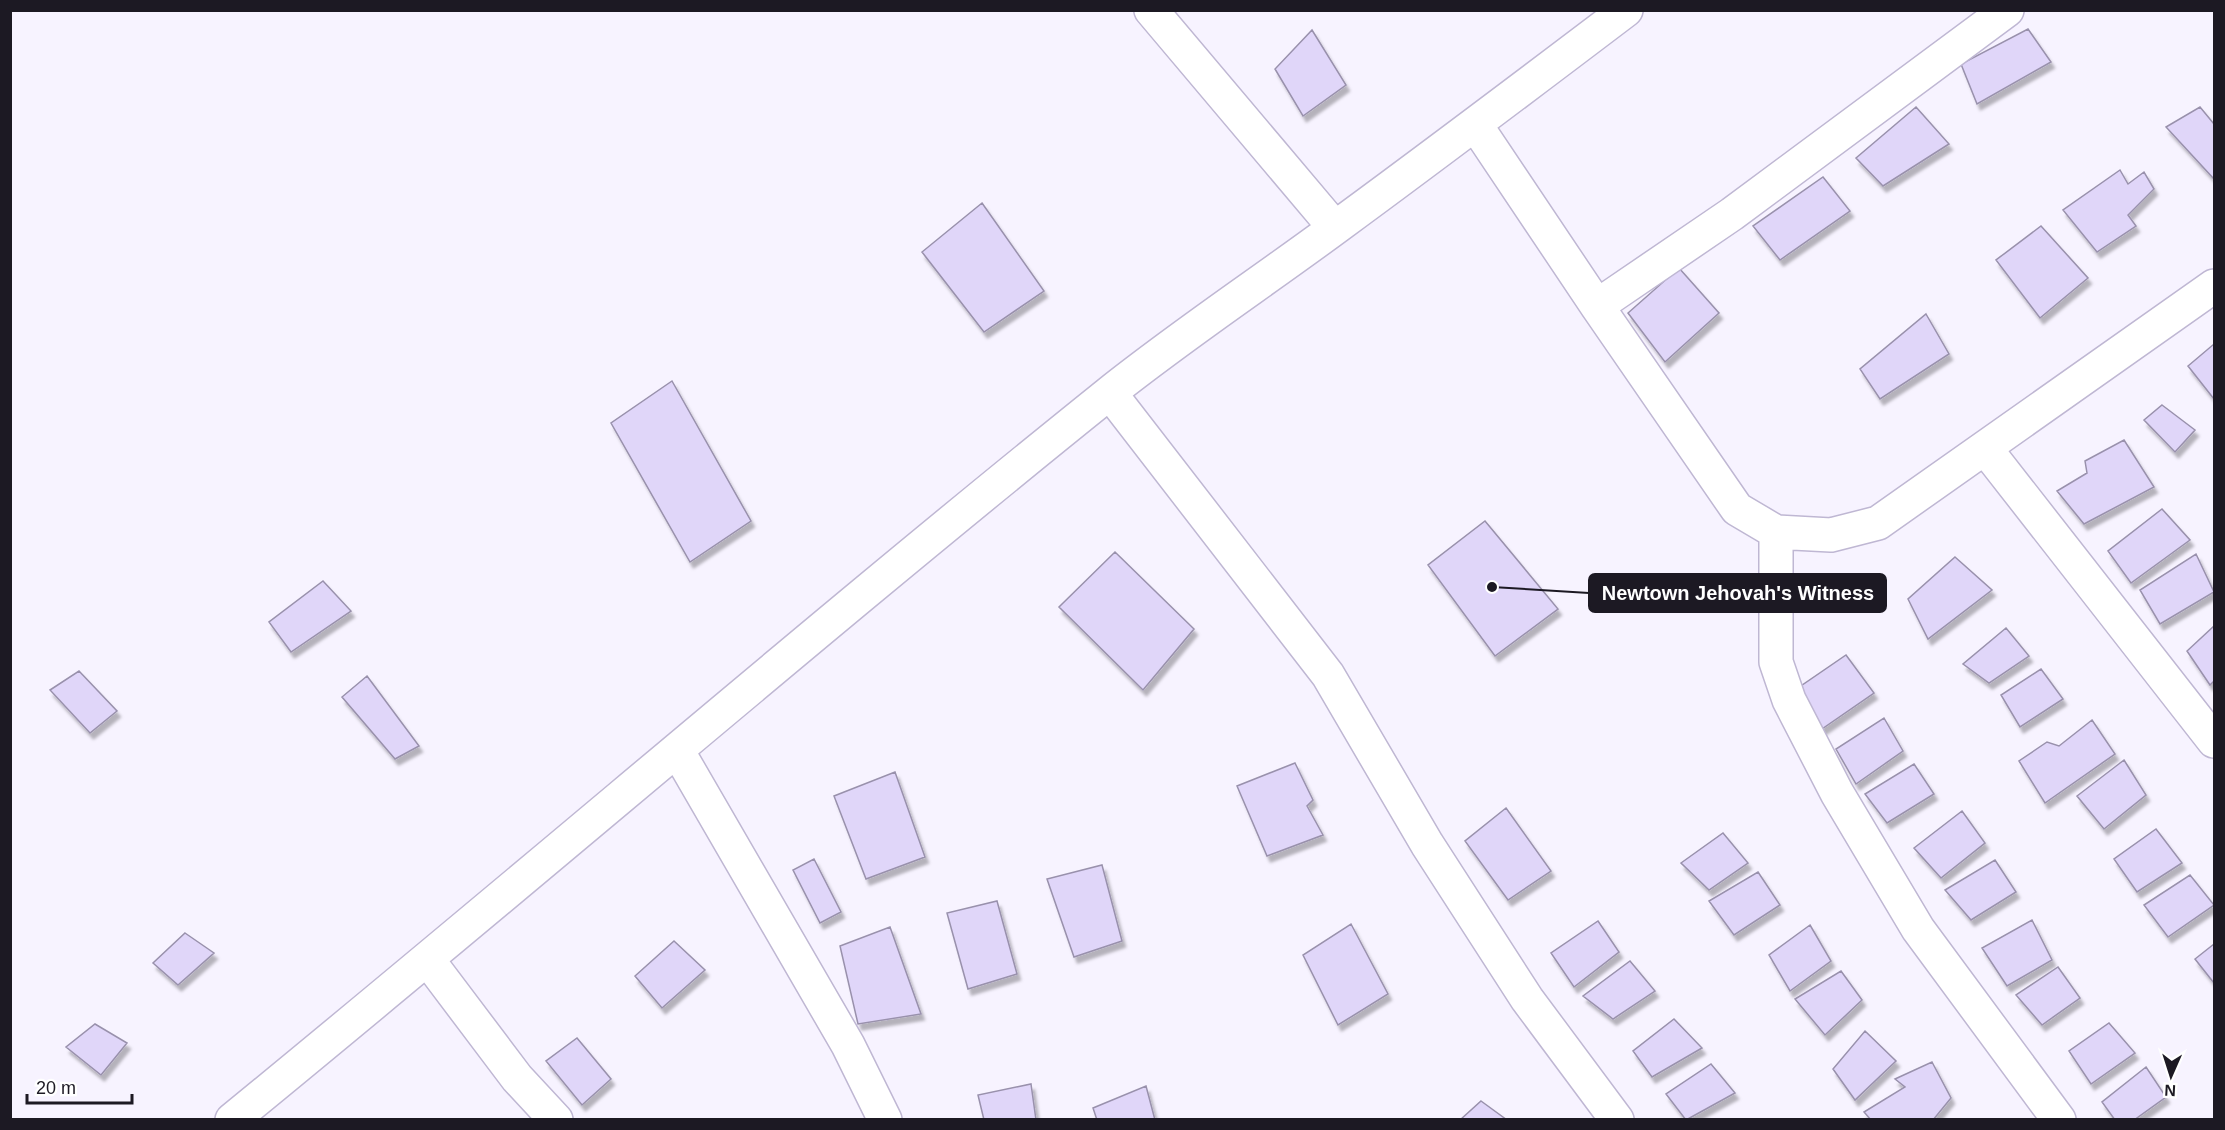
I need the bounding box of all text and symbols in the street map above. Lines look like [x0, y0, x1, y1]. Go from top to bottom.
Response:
callout: Newtown Jehovah's Witness [1589, 574, 1886, 612]
text: Newtown Jehovah's Witness [1602, 582, 1874, 604]
north arrow [2141, 1046, 2201, 1106]
scale bar [27, 1067, 132, 1105]
text: 20 m [36, 1078, 76, 1098]
text: N [2164, 1082, 2176, 1099]

